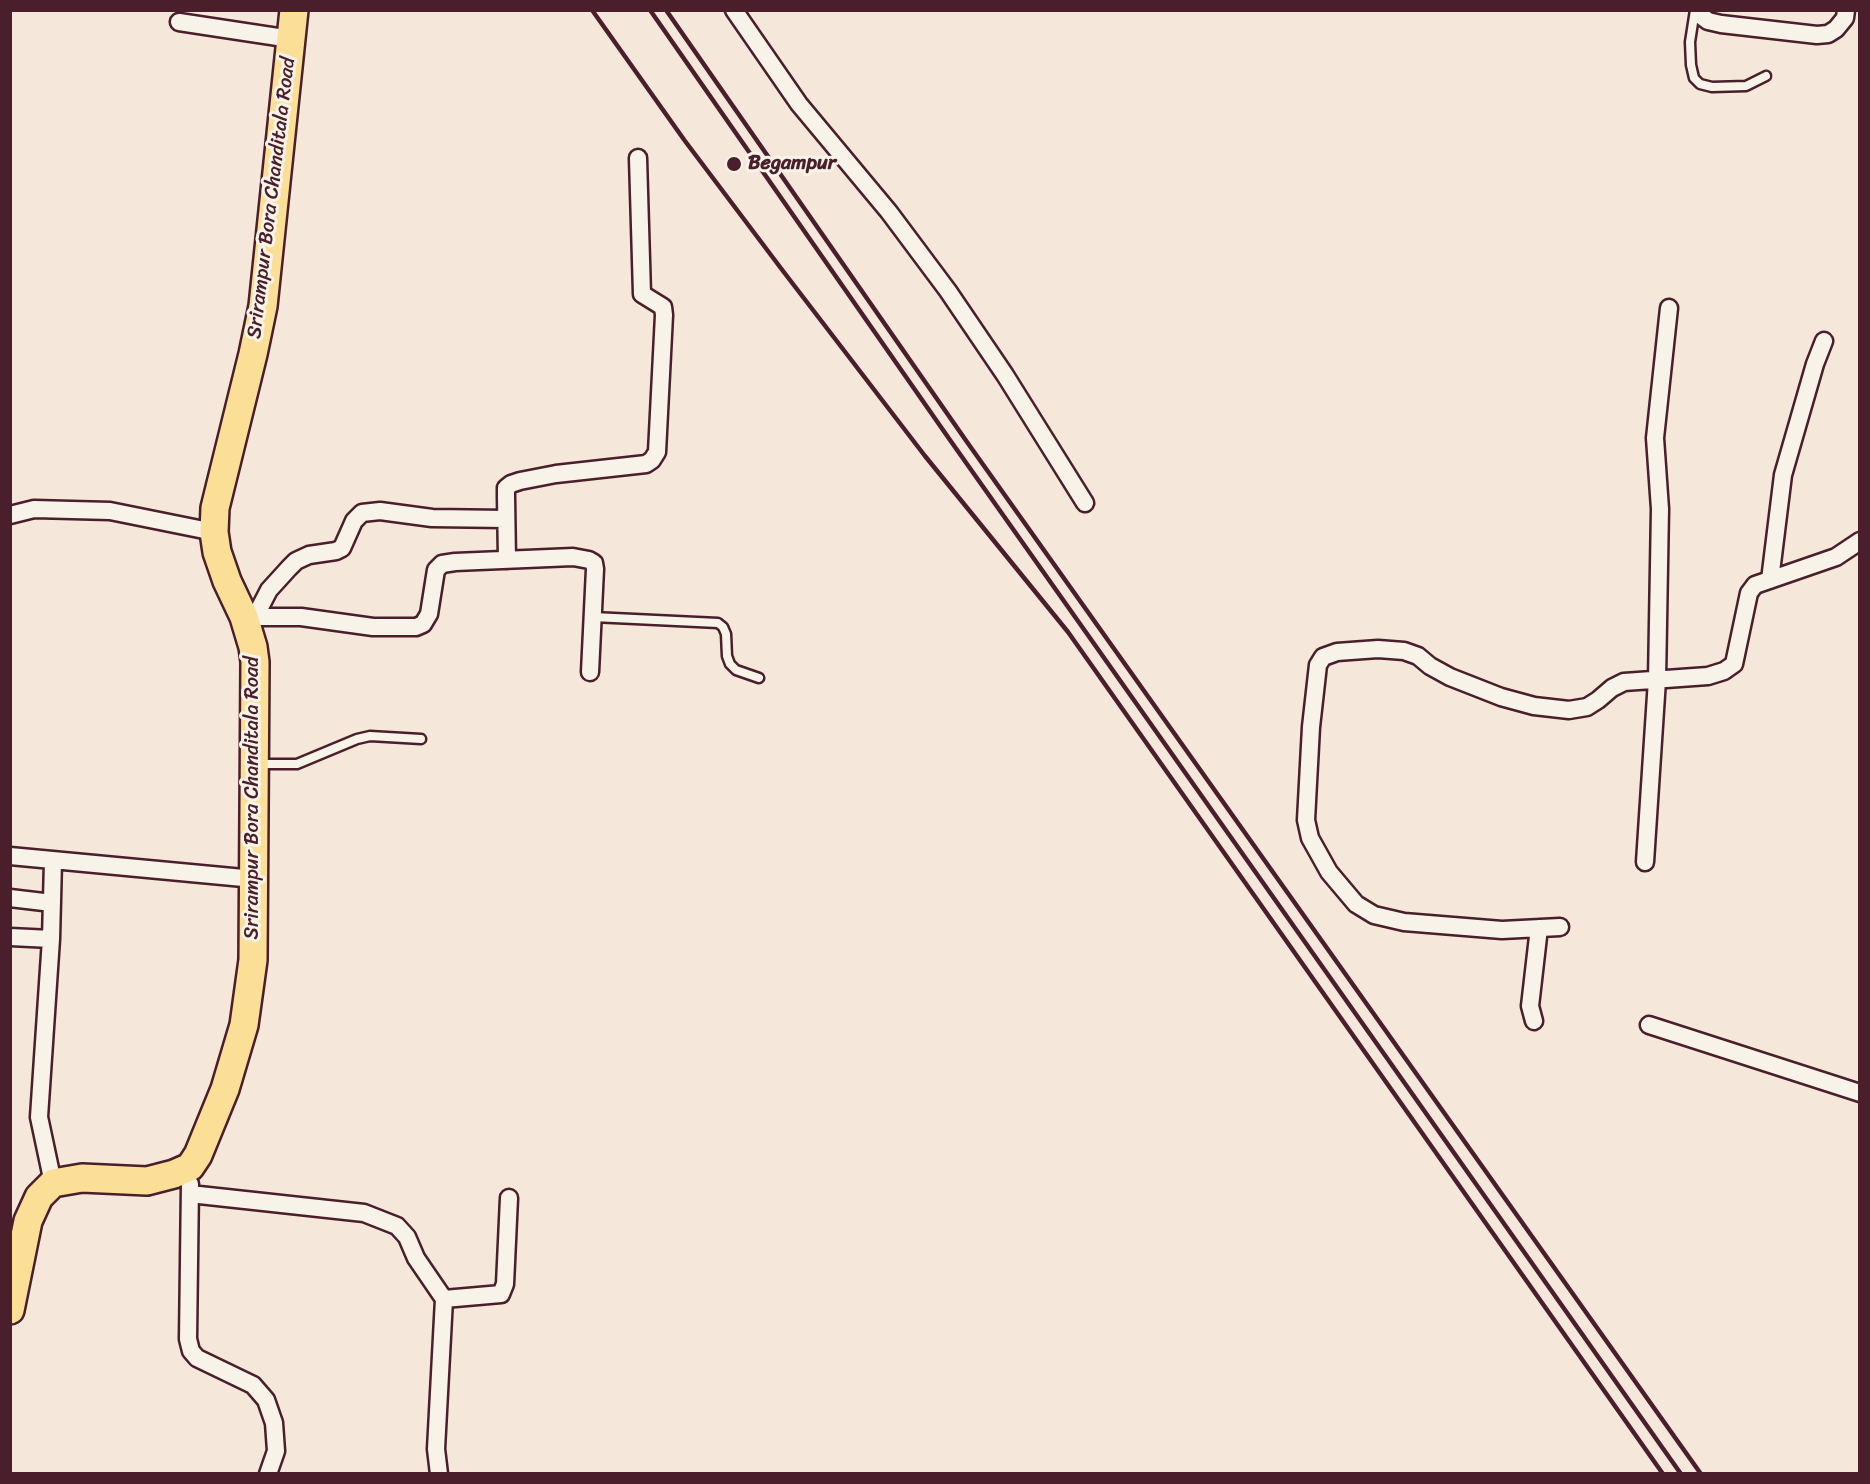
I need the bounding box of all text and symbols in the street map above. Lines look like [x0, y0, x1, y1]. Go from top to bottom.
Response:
street label: Srirampur Bora Chanditala Road [243, 56, 301, 340]
place label: Begampur [748, 152, 836, 176]
marker: Begampur [725, 155, 743, 173]
street label: Srirampur Bora Chanditala Road [241, 656, 265, 940]

